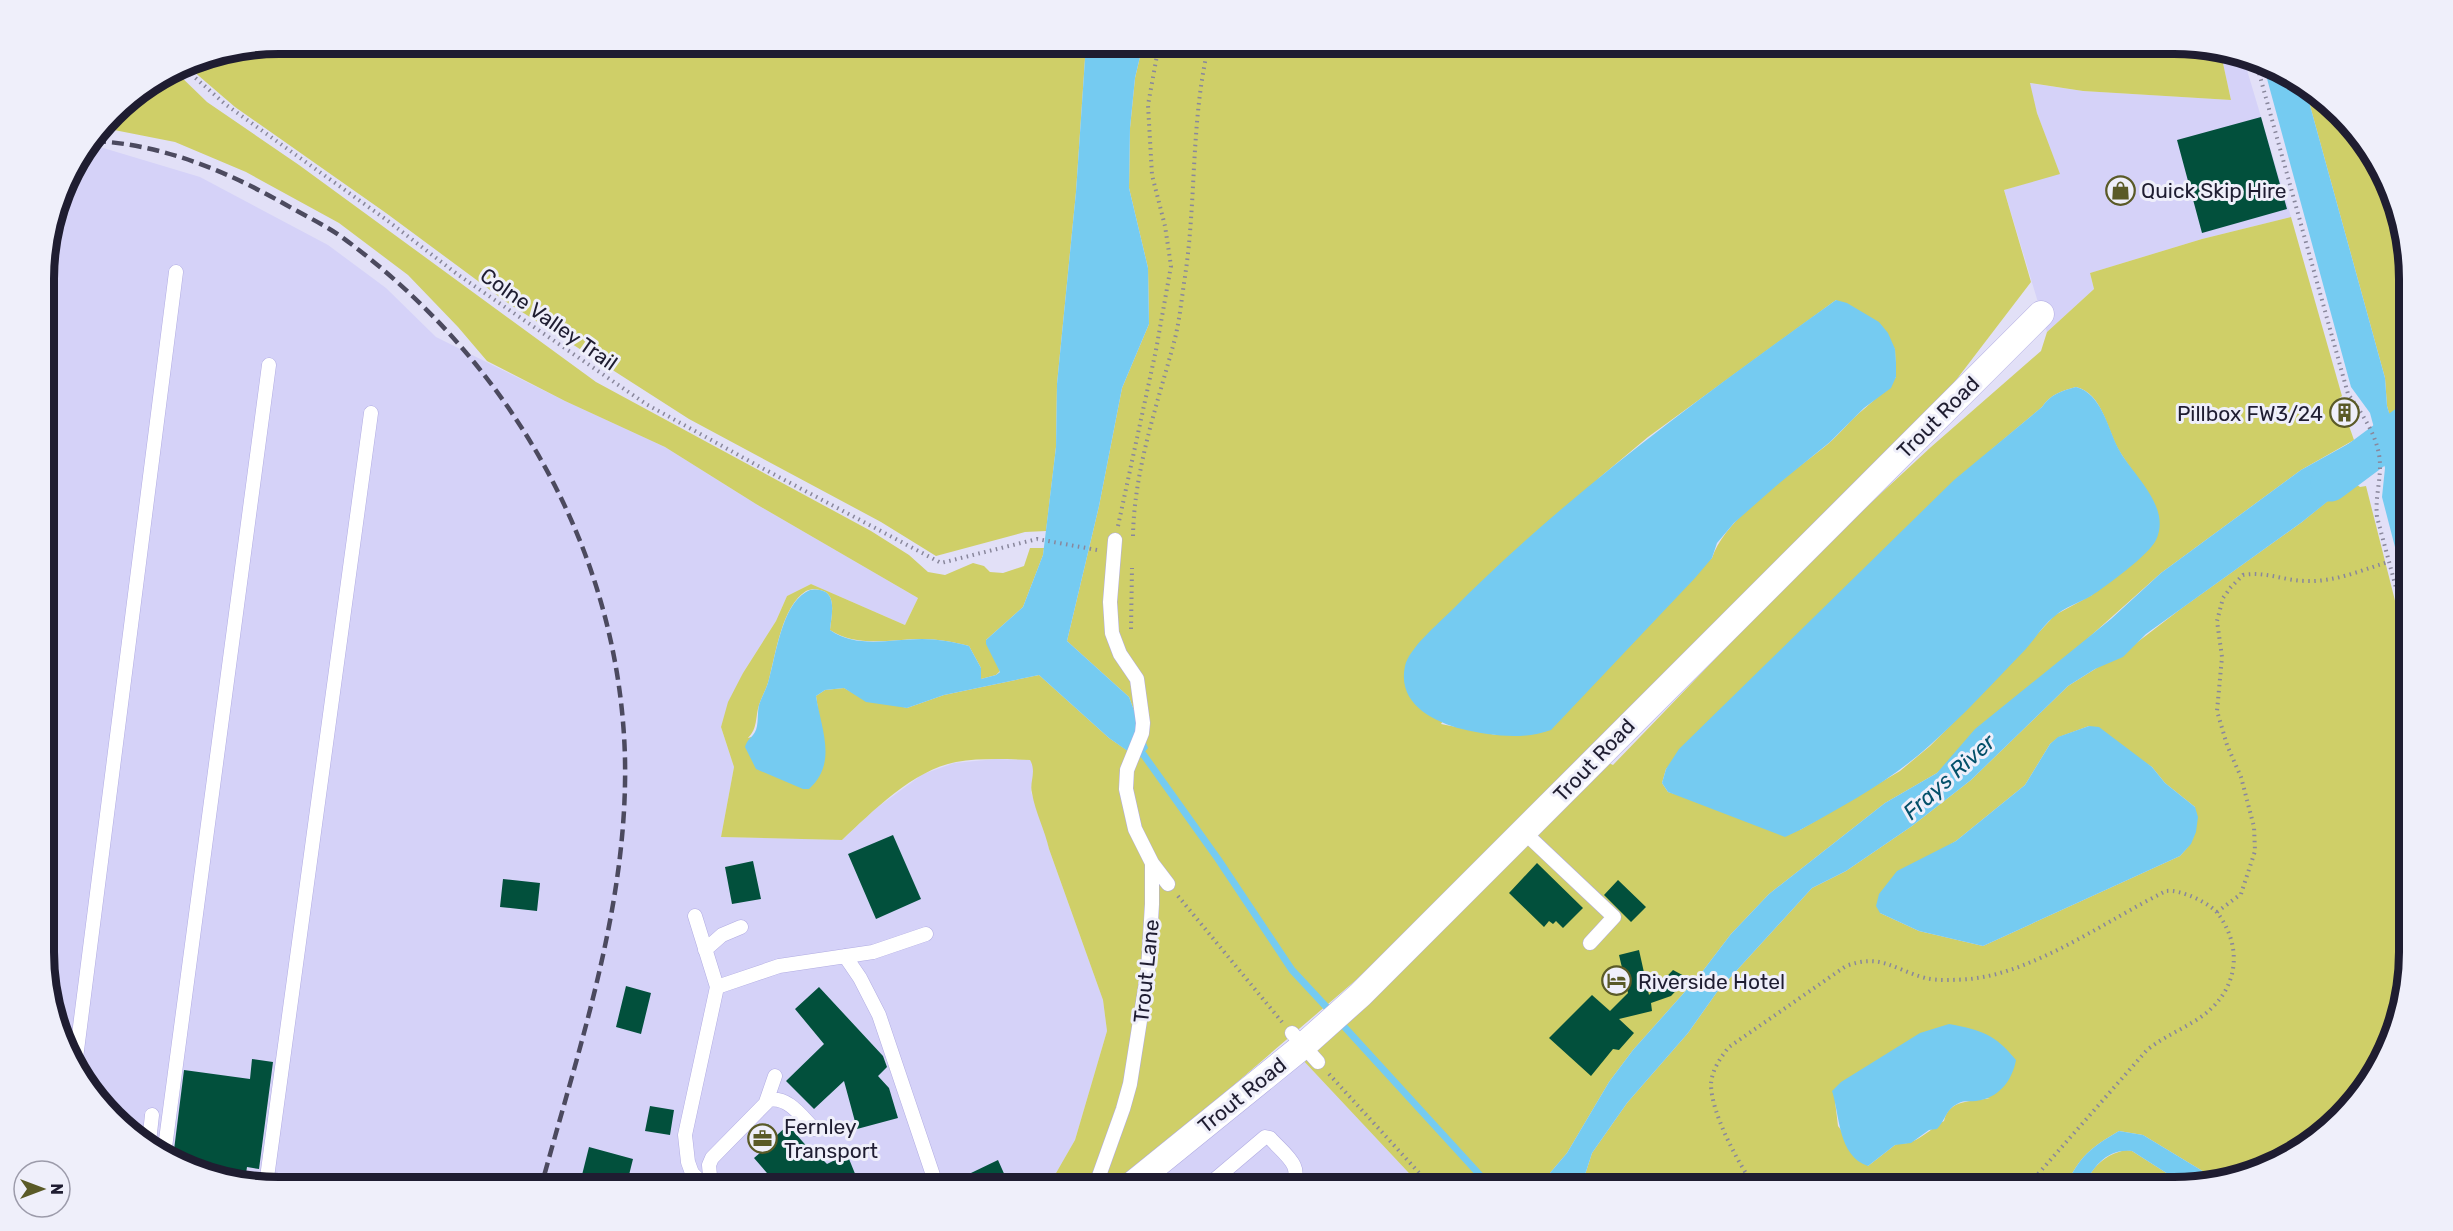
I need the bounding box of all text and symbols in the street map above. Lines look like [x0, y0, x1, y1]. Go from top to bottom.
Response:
shop icon: Quick Skip Hire [2104, 174, 2136, 206]
place label: Quick Skip Hire [2141, 178, 2287, 203]
street label: Colne Valley Trail [476, 262, 622, 376]
street label: Trout Road [1892, 371, 1984, 463]
building icon: Pillbox FW3/24 [2328, 397, 2360, 429]
place label: Pillbox FW3/24 [2177, 401, 2323, 426]
street label: Trout Road [1548, 713, 1640, 807]
water label: Frays River [1897, 728, 2002, 825]
street label: Trout Lane [1128, 918, 1164, 1024]
hotel icon: Riverside Hotel [1601, 965, 1633, 997]
place label: Riverside Hotel [1638, 969, 1785, 994]
street label: Trout Road [1193, 1052, 1291, 1138]
place label: Fernley Transport [784, 1114, 878, 1163]
office icon: Fernley Transport [747, 1122, 779, 1154]
north arrow [12, 1159, 72, 1219]
text: N [47, 1183, 66, 1195]

